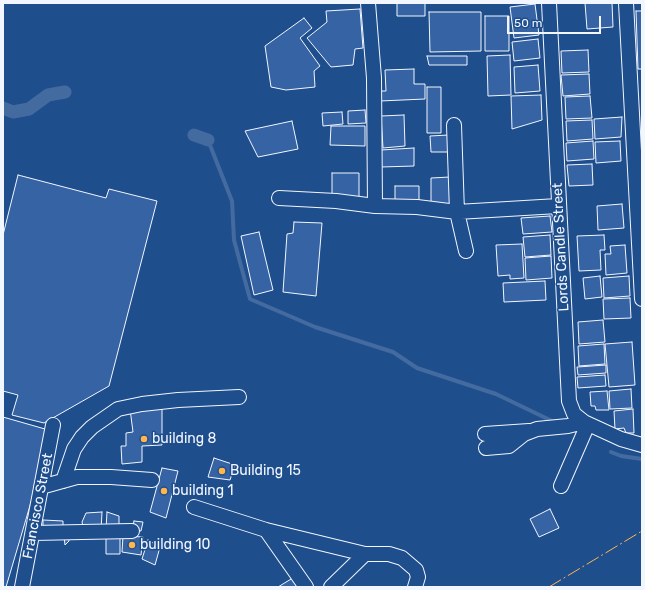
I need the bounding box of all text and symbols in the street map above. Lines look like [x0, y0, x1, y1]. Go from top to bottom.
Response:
scale bar [509, 8, 603, 34]
text: 50 m [514, 16, 542, 30]
street label: Lords Candle Street [549, 182, 573, 312]
place label: building 8 [152, 431, 216, 447]
marker: building 8 [139, 434, 149, 444]
street label: Francisco Street [20, 452, 56, 560]
place label: Building 15 [230, 463, 301, 479]
marker: Building 15 [217, 466, 227, 476]
place label: building 1 [172, 483, 234, 499]
marker: building 1 [159, 486, 169, 496]
place label: building 10 [140, 537, 210, 553]
marker: building 10 [127, 540, 137, 550]

